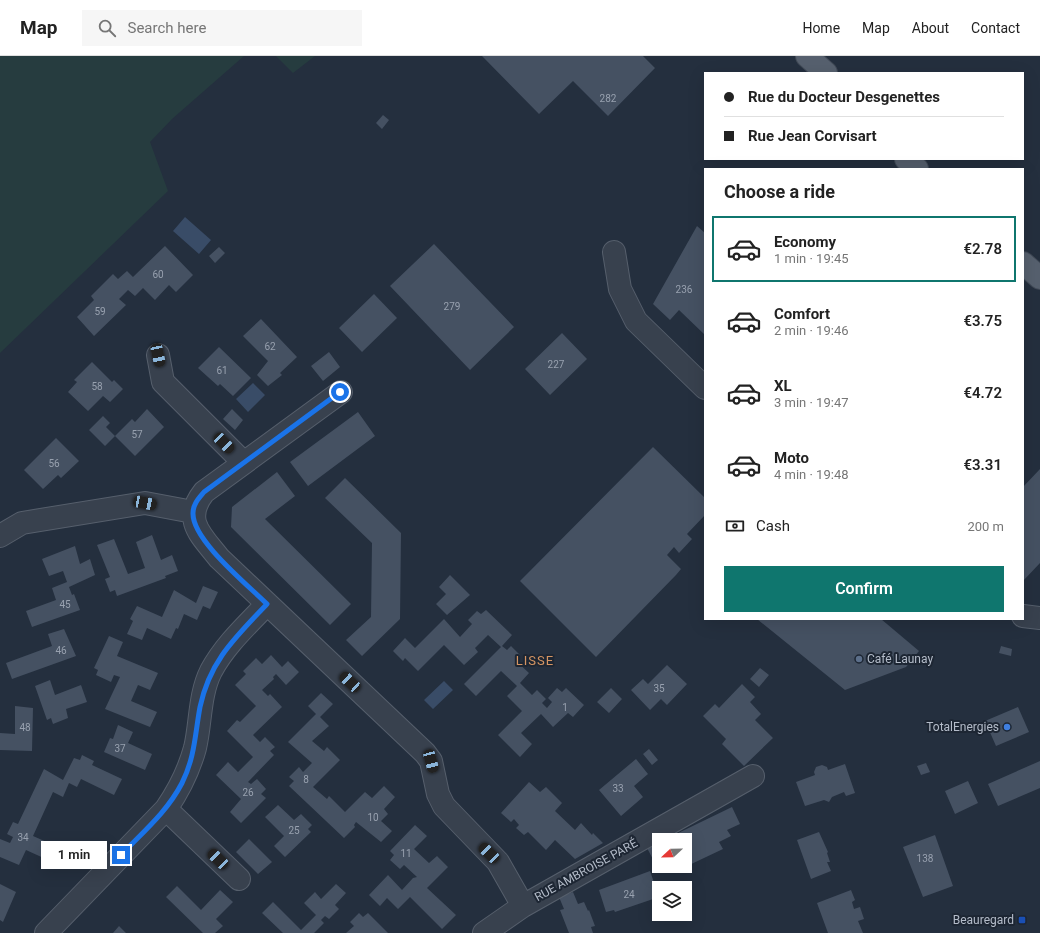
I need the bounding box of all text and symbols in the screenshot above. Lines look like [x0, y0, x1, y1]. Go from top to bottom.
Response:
search box [82, 10, 362, 46]
text: Map [20, 16, 58, 39]
icon: search [96, 17, 118, 39]
text: Search here [128, 19, 206, 37]
text: Home [802, 20, 840, 36]
text: Map [862, 20, 890, 36]
text: About [912, 20, 949, 36]
text: Contact [971, 20, 1020, 36]
text: Rue du Docteur Desgenettes [748, 88, 940, 106]
house number: 282 [600, 93, 617, 104]
text: Rue Jean Corvisart [748, 127, 877, 145]
text: Choose a ride [724, 181, 835, 202]
icon: car [726, 231, 762, 267]
text: Economy [774, 233, 836, 251]
text: €2.78 [963, 240, 1002, 258]
text: 1 min · 19:45 [774, 251, 849, 266]
house number: 60 [152, 269, 164, 280]
house number: 236 [676, 284, 693, 295]
house number: 279 [444, 301, 460, 312]
icon: car [726, 303, 762, 339]
text: Comfort [774, 305, 830, 323]
house number: 59 [94, 306, 106, 317]
text: €3.75 [963, 312, 1002, 330]
text: 2 min · 19:46 [774, 323, 849, 338]
house number: 62 [264, 341, 276, 352]
car [150, 342, 166, 368]
house number: 227 [548, 359, 565, 370]
house number: 61 [216, 365, 228, 376]
icon: car [726, 375, 762, 411]
text: XL [774, 377, 792, 395]
house number: 58 [91, 381, 103, 392]
route start [331, 383, 349, 401]
text: €4.72 [963, 384, 1002, 402]
text: 3 min · 19:47 [774, 395, 849, 410]
house number: 57 [131, 429, 143, 440]
car [211, 430, 237, 456]
icon: car [726, 447, 762, 483]
text: Moto [774, 449, 809, 467]
text: €3.31 [963, 456, 1002, 474]
house number: 56 [48, 458, 60, 469]
text: 4 min · 19:48 [774, 467, 849, 482]
car [132, 495, 158, 511]
icon: cash [724, 515, 746, 537]
text: Cash [756, 517, 790, 535]
text: 200 m [967, 519, 1004, 534]
button: Confirm [724, 566, 1004, 612]
house number: 45 [59, 599, 71, 610]
house number: 46 [55, 645, 67, 656]
place label: Café Launay [867, 652, 933, 666]
district label: LISSE [516, 653, 554, 668]
marker: Café Launay [854, 654, 864, 664]
car [337, 669, 363, 695]
house number: 35 [653, 683, 665, 694]
house number: 1 [562, 702, 568, 713]
place label: TotalEnergies [926, 720, 999, 734]
house number: 48 [19, 722, 31, 733]
marker: TotalEnergies [1002, 722, 1012, 732]
house number: 37 [114, 743, 126, 754]
car [422, 748, 440, 774]
house number: 8 [303, 774, 309, 785]
house number: 33 [612, 783, 624, 794]
house number: 26 [242, 787, 254, 798]
house number: 10 [367, 812, 379, 823]
house number: 25 [288, 825, 300, 836]
house number: 34 [17, 832, 29, 843]
north arrow [652, 833, 692, 873]
map controls [652, 833, 692, 921]
street label: RUE AMBROISE PARÉ [532, 835, 640, 904]
car [476, 840, 502, 866]
callout: 1 min [41, 841, 107, 869]
route end [112, 846, 130, 864]
car [205, 846, 231, 872]
text: 1 min [58, 847, 90, 862]
house number: 11 [400, 848, 412, 859]
house number: 138 [917, 853, 934, 864]
button: layers [652, 881, 692, 921]
house number: 24 [623, 889, 635, 900]
place label: Beauregard [953, 913, 1014, 927]
marker: Beauregard [1017, 915, 1027, 925]

